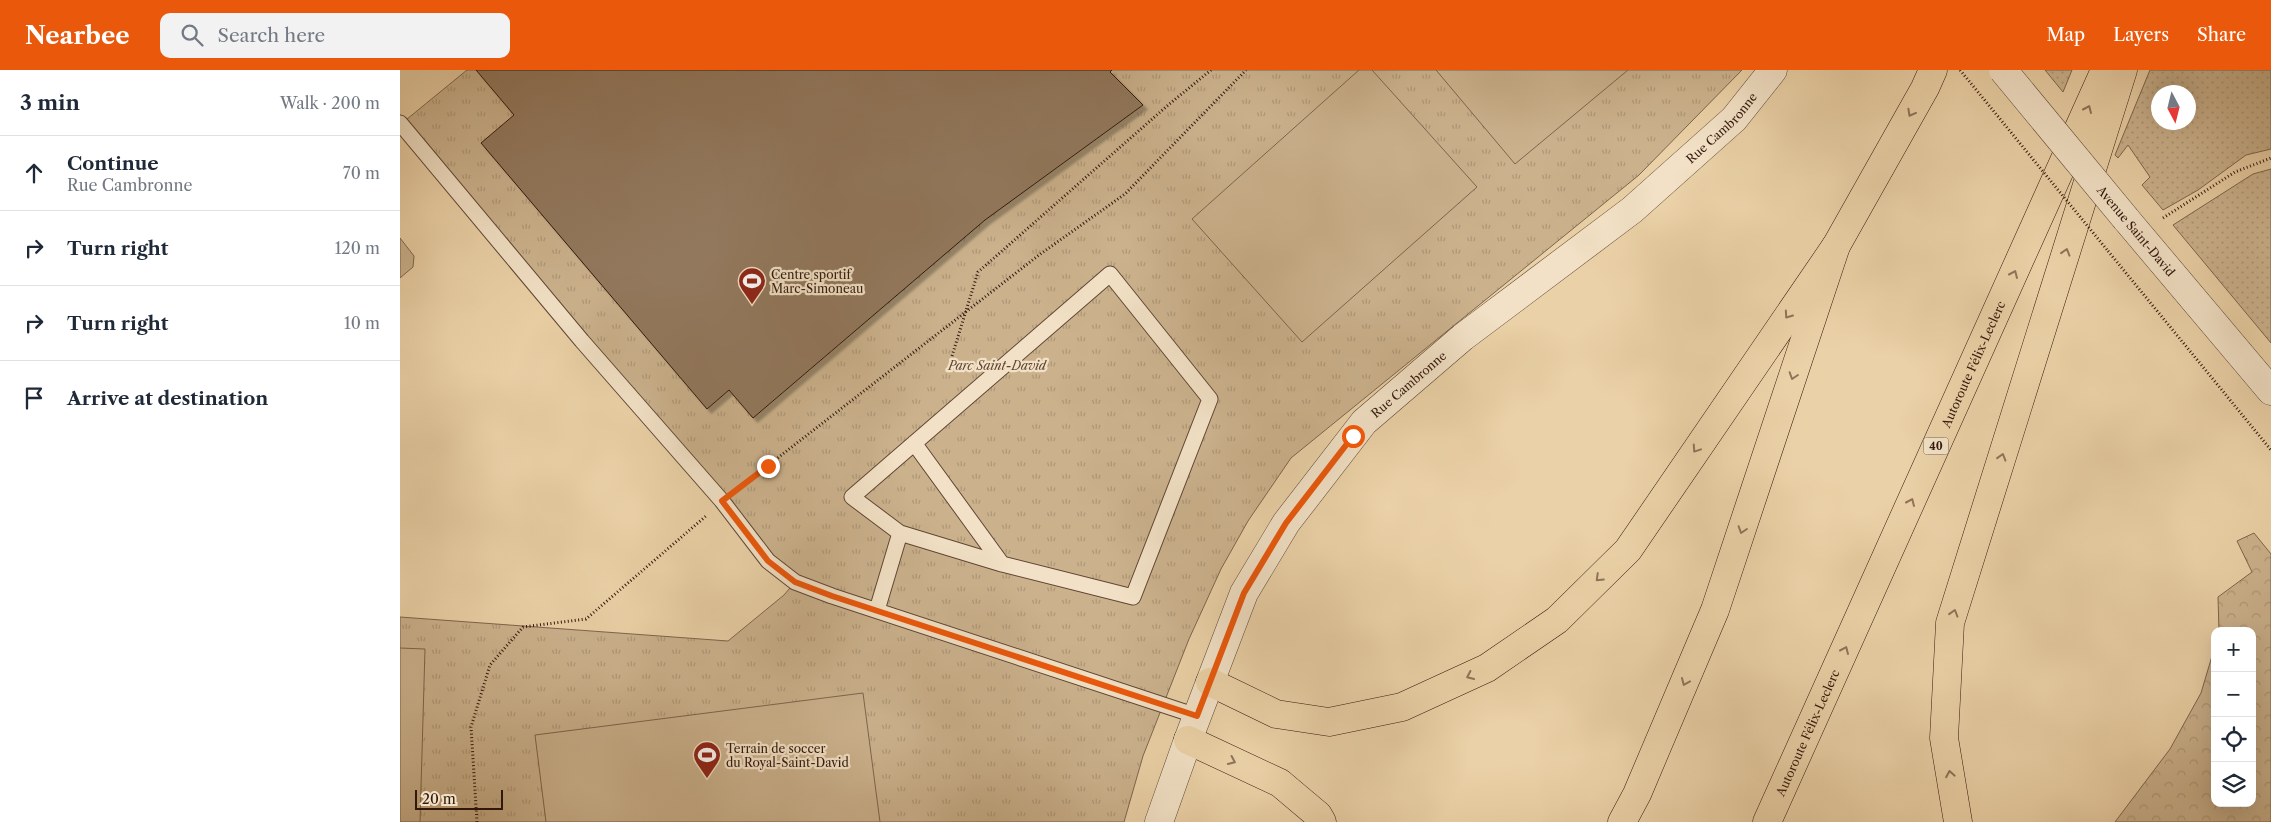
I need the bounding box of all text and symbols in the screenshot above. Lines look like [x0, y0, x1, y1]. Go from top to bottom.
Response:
search box [160, 13, 510, 58]
text: Nearbee [25, 21, 130, 50]
icon: search [178, 21, 206, 49]
text: Search here [218, 24, 325, 47]
text: Map [2047, 24, 2085, 46]
text: Layers [2113, 24, 2169, 46]
text: Share [2197, 24, 2246, 46]
north arrow [2151, 85, 2196, 130]
street label: Rue Cambronne [1683, 89, 1760, 166]
text: 3 min [20, 90, 80, 115]
text: Walk · 200 m [280, 93, 380, 113]
one-way arrow [2081, 105, 2092, 114]
one-way arrow [1907, 108, 1917, 117]
text: Continue [67, 152, 159, 175]
icon: ahead [20, 159, 48, 187]
text: 70 m [343, 163, 380, 183]
text: Rue Cambronne [67, 175, 192, 195]
street label: Avenue Saint-David [2093, 182, 2179, 280]
icon: right [20, 234, 48, 262]
text: Turn right [67, 237, 168, 260]
text: 120 m [335, 238, 380, 258]
one-way arrow [2060, 249, 2070, 257]
sports icon: Centre sportif Marc-Simoneau [737, 266, 767, 305]
place label: Centre sportif Marc-Simoneau [771, 267, 864, 296]
one-way arrow [2007, 270, 2018, 279]
street label: Autoroute Félix-Leclerc [1937, 298, 2008, 431]
icon: right [20, 309, 48, 337]
one-way arrow [1785, 309, 1794, 319]
text: Turn right [67, 312, 168, 335]
text: 10 m [344, 313, 380, 333]
street label: Rue Cambronne [1368, 347, 1449, 420]
park label: Parc Saint-David [947, 358, 1048, 373]
one-way arrow [1789, 371, 1799, 379]
icon: arrive [20, 384, 48, 412]
text: Arrive at destination [67, 387, 268, 410]
route start [1342, 425, 1365, 448]
road number: 40 [1924, 438, 1948, 454]
one-way arrow [1693, 443, 1702, 453]
one-way arrow [1996, 454, 2006, 462]
route end [757, 455, 780, 478]
one-way arrow [1905, 498, 1916, 507]
one-way arrow [1738, 525, 1748, 534]
one-way arrow [1596, 573, 1605, 582]
one-way arrow [1948, 609, 1958, 617]
map controls [2211, 627, 2256, 807]
button: + [2211, 627, 2256, 672]
one-way arrow [1838, 646, 1849, 655]
street label: Autoroute Félix-Leclerc [1772, 667, 1842, 799]
one-way arrow [1466, 670, 1475, 681]
button: − [2211, 672, 2256, 717]
one-way arrow [1680, 677, 1691, 686]
button: locate [2211, 717, 2256, 762]
sports icon: Terrain de soccer du Royal-Saint-David [692, 740, 722, 779]
place label: Terrain de soccer du Royal-Saint-David [726, 741, 849, 770]
one-way arrow [1227, 754, 1236, 765]
button: layers [2211, 762, 2256, 807]
one-way arrow [1946, 770, 1956, 778]
scale bar [415, 787, 502, 810]
text: 20 m [422, 790, 456, 808]

